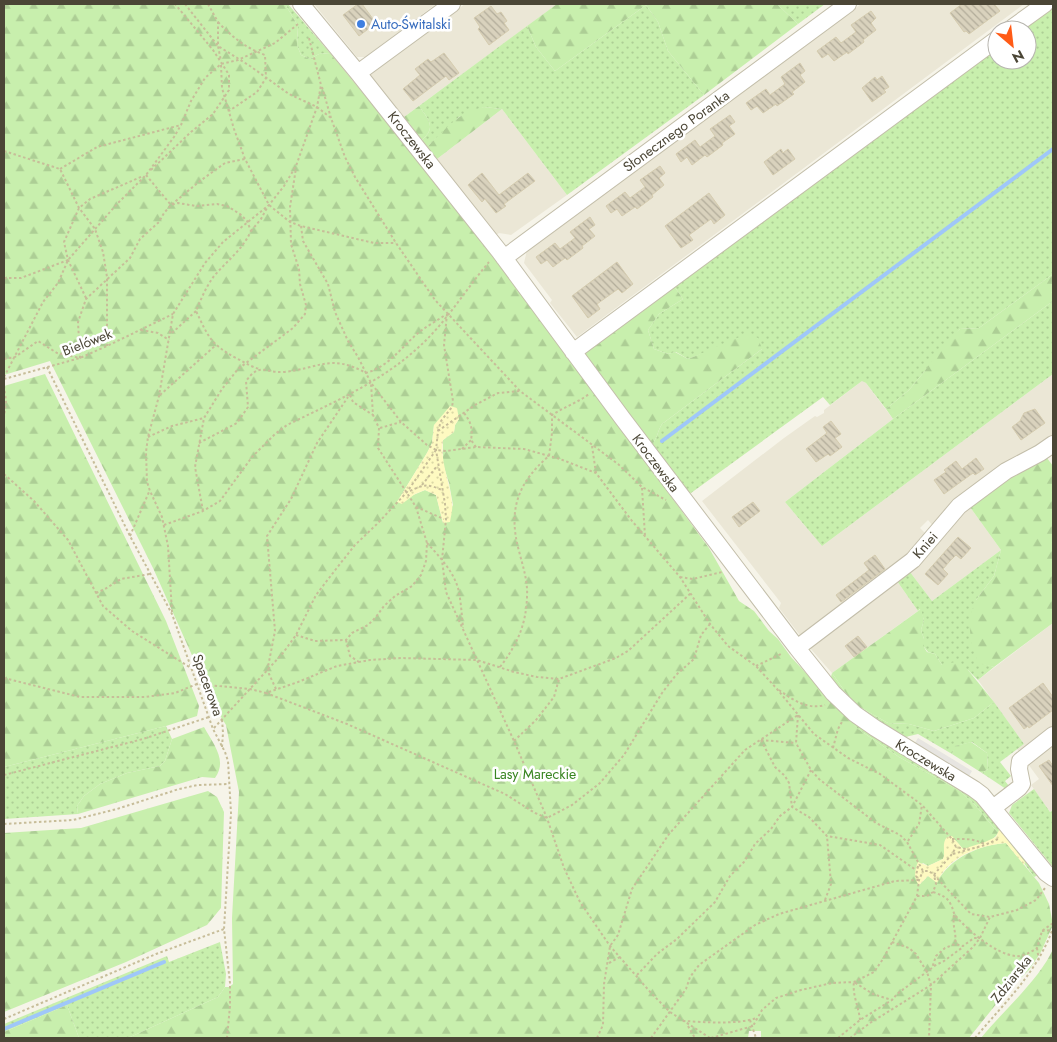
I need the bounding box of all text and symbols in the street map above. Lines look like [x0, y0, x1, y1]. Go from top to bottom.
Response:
place label: Auto-Świtalski [371, 14, 451, 34]
marker: Auto-Świtalski [355, 18, 367, 30]
north arrow [987, 20, 1037, 70]
text: N [1008, 45, 1028, 68]
street label: Słonecznego Poranka [619, 85, 733, 177]
street label: Kroczewska [383, 107, 441, 173]
street label: Bielówek [59, 323, 116, 361]
street label: Kroczewska [628, 430, 684, 496]
street label: Kniei [908, 527, 942, 563]
street label: Spacerowa [188, 651, 228, 719]
street label: Kroczewska [892, 734, 960, 786]
park label: Lasy Mareckie [494, 764, 576, 784]
street label: Zdziarska [986, 951, 1036, 1007]

